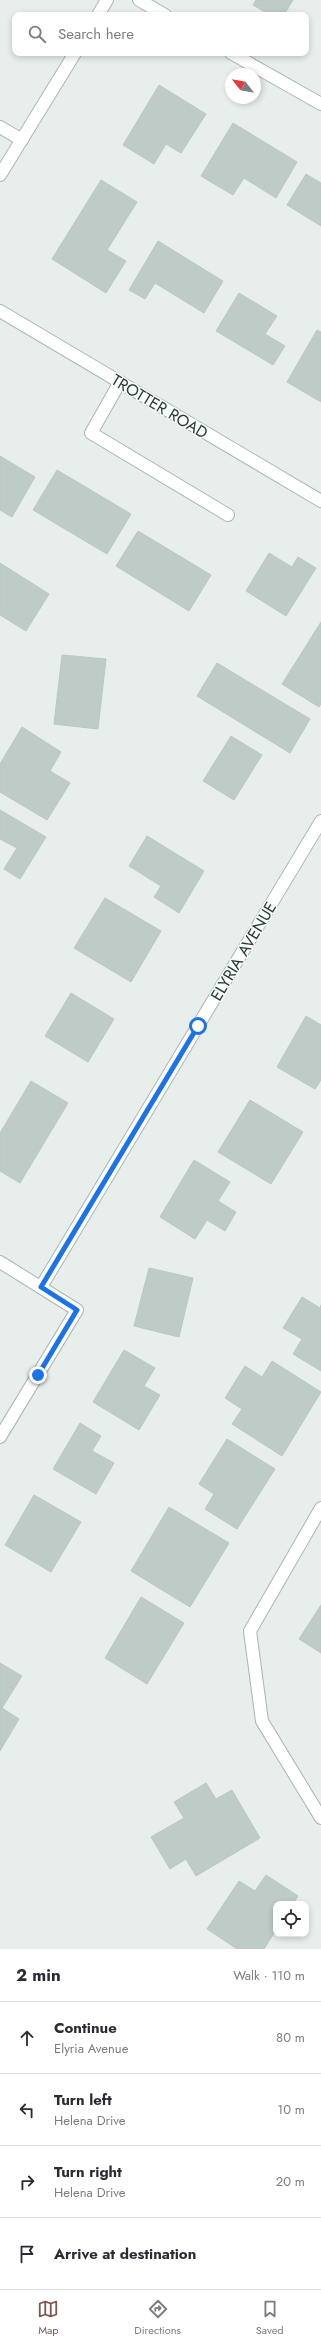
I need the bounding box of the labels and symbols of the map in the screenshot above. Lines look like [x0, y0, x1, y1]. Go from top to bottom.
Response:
north arrow [225, 68, 261, 104]
street label: TROTTER ROAD [107, 368, 212, 444]
street label: ELYRIA AVENUE [205, 897, 282, 1005]
route start [189, 1017, 207, 1035]
route end [29, 1366, 47, 1384]

